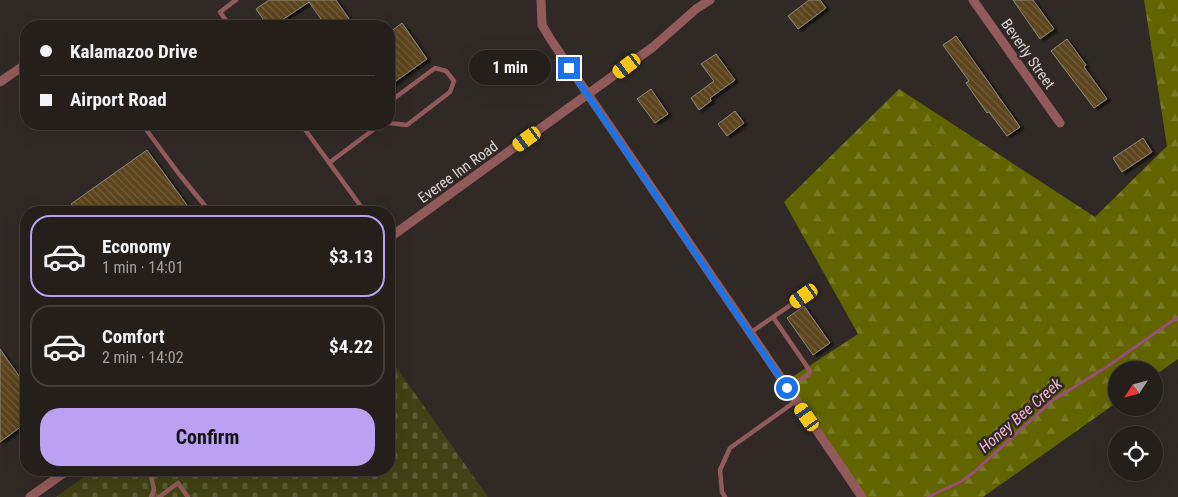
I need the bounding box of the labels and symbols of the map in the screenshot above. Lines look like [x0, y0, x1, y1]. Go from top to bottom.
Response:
street label: Beverly Street [997, 16, 1059, 92]
callout: 1 min [469, 50, 552, 86]
car [610, 51, 643, 81]
route end [558, 57, 580, 79]
car [510, 124, 543, 154]
street label: Everee Inn Road [415, 137, 501, 207]
car [787, 281, 820, 311]
north arrow [1108, 361, 1162, 416]
water label: Honey Bee Creek [975, 374, 1066, 457]
route start [776, 377, 798, 399]
car [792, 400, 821, 434]

